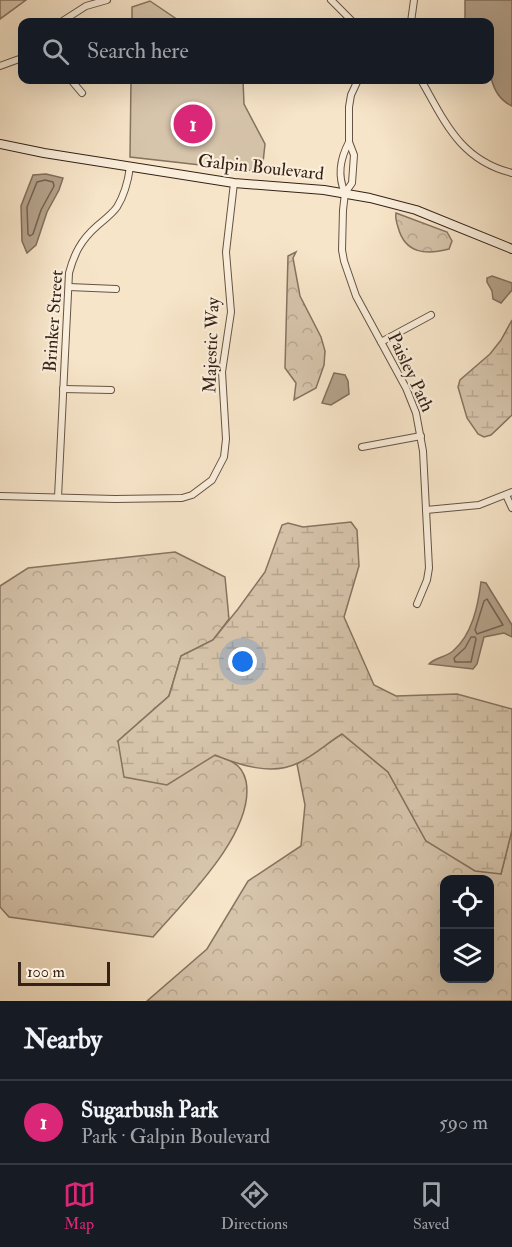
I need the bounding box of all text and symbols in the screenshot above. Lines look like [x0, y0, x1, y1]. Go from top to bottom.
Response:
search box [18, 18, 494, 84]
icon: search [39, 35, 72, 68]
text: Search here [87, 37, 189, 65]
pin: 1 [174, 102, 212, 146]
street label: Galpin Boulevard [197, 149, 325, 186]
street label: Brinker Street [38, 269, 69, 373]
street label: Majestic Way [198, 296, 225, 393]
street label: Paisley Path [382, 329, 439, 416]
your location [228, 647, 257, 676]
map controls [440, 875, 494, 983]
button: locate [440, 875, 494, 929]
button: layers [440, 929, 494, 983]
scale bar [18, 959, 110, 986]
text: 100 m [27, 962, 65, 982]
text: Nearby [24, 1024, 102, 1056]
text: Sugarbush Park [81, 1096, 218, 1124]
text: 1 [40, 1110, 47, 1135]
text: 590 m [439, 1110, 488, 1135]
text: Park · Galpin Boulevard [81, 1124, 270, 1149]
tab: Map [63, 1178, 96, 1234]
tab: Directions [221, 1178, 288, 1234]
tab: Saved [413, 1178, 449, 1234]

